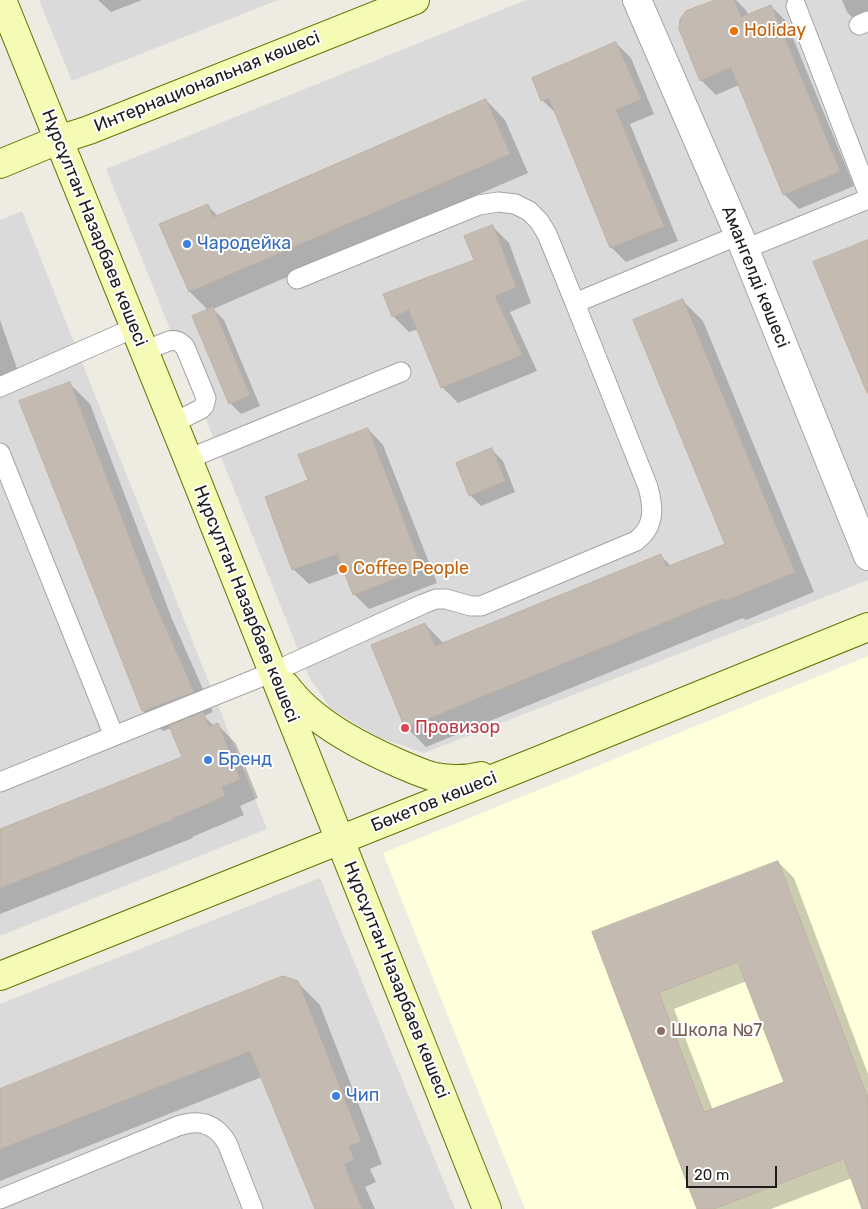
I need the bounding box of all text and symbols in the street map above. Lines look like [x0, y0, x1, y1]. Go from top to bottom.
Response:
place label: Holiday [744, 20, 806, 42]
marker: Holiday [728, 25, 740, 37]
street label: Интернациональная көшесі [91, 27, 323, 137]
street label: Нұрсұлтан Назарбаев көшесі [36, 106, 152, 350]
street label: Амангелді көшесі [717, 203, 793, 351]
place label: Чародейка [197, 233, 291, 255]
marker: Чародейка [181, 238, 193, 250]
street label: Нұрсұлтан Назарбаев көшесі [188, 482, 304, 726]
place label: Coffee People [353, 558, 469, 580]
marker: Coffee People [337, 563, 349, 575]
place label: Провизор [415, 717, 500, 739]
marker: Провизор [399, 722, 411, 734]
place label: Бренд [218, 749, 272, 771]
marker: Бренд [202, 754, 214, 766]
street label: Бөкетов көшесі [368, 767, 500, 837]
street label: Нұрсұлтан Назарбаев көшесі [338, 858, 454, 1102]
place label: Школа №7 [671, 1020, 762, 1042]
marker: Школа №7 [655, 1025, 667, 1037]
place label: Чип [346, 1085, 379, 1107]
marker: Чип [330, 1090, 342, 1102]
scale bar [688, 1156, 779, 1188]
text: 20 m [694, 1166, 729, 1184]

